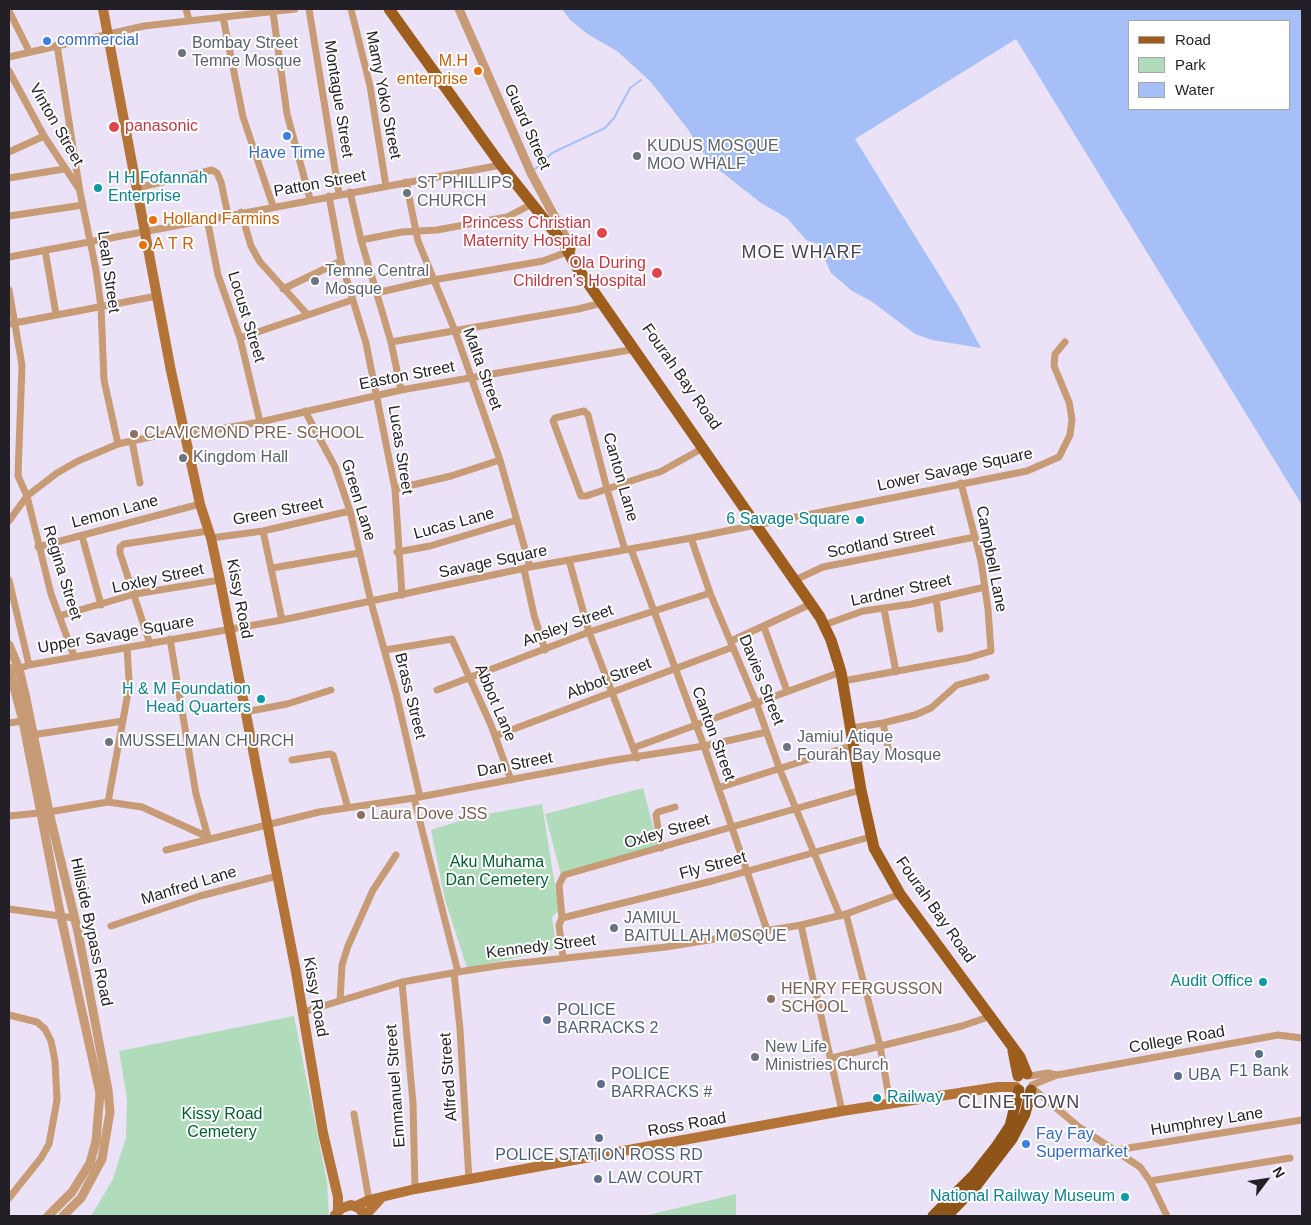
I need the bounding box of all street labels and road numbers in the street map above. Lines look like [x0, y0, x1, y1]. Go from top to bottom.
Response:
street label: Mamy Yoko Street [361, 29, 405, 161]
street label: Montague Street [319, 39, 357, 159]
street label: Vinton Street [25, 80, 87, 170]
street label: Guard Street [500, 81, 554, 173]
street label: Patton Street [272, 166, 368, 202]
street label: Leah Street [93, 230, 123, 314]
street label: Locust Street [223, 269, 269, 365]
street label: Fourah Bay Road [637, 320, 725, 434]
street label: Malta Street [458, 325, 506, 413]
street label: Easton Street [358, 357, 456, 395]
street label: Lucas Street [383, 404, 417, 496]
street label: Canton Lane [598, 430, 642, 524]
street label: Lower Savage Square [876, 444, 1034, 496]
street label: Green Lane [336, 457, 380, 543]
street label: Lemon Lane [70, 491, 160, 533]
street label: Green Street [231, 494, 325, 530]
street label: Lucas Lane [412, 504, 496, 544]
street label: Campbell Lane [971, 504, 1011, 614]
street label: Scotland Street [826, 521, 936, 563]
street label: Regina Street [39, 523, 85, 623]
street label: Savage Square [437, 541, 549, 583]
street label: Kissy Road [222, 557, 256, 641]
street label: Loxley Street [110, 560, 206, 598]
street label: Lardner Street [849, 571, 953, 611]
street label: Ansley Street [520, 601, 616, 651]
street label: Upper Savage Square [36, 612, 196, 658]
street label: Davies Street [734, 632, 788, 728]
street label: Brass Street [390, 651, 430, 741]
street label: Abbot Street [564, 654, 654, 704]
street label: Abbot Lane [470, 662, 520, 744]
street label: Canton Street [687, 684, 739, 784]
street label: Dan Street [476, 748, 554, 782]
street label: Oxley Street [622, 811, 712, 853]
street label: Fly Street [677, 848, 749, 884]
street label: Fourah Bay Road [891, 853, 979, 967]
street label: Hillside Bypass Road [66, 856, 116, 1008]
street label: Manfred Lane [139, 862, 239, 910]
street label: Kennedy Street [485, 931, 597, 963]
street label: Kissy Road [299, 955, 331, 1039]
street label: College Road [1128, 1022, 1226, 1058]
street label: Emmanuel Street [382, 1024, 410, 1148]
street label: Alfred Street [436, 1032, 462, 1122]
street label: Humphrey Lane [1149, 1104, 1265, 1140]
street label: Ross Road [646, 1109, 728, 1141]

